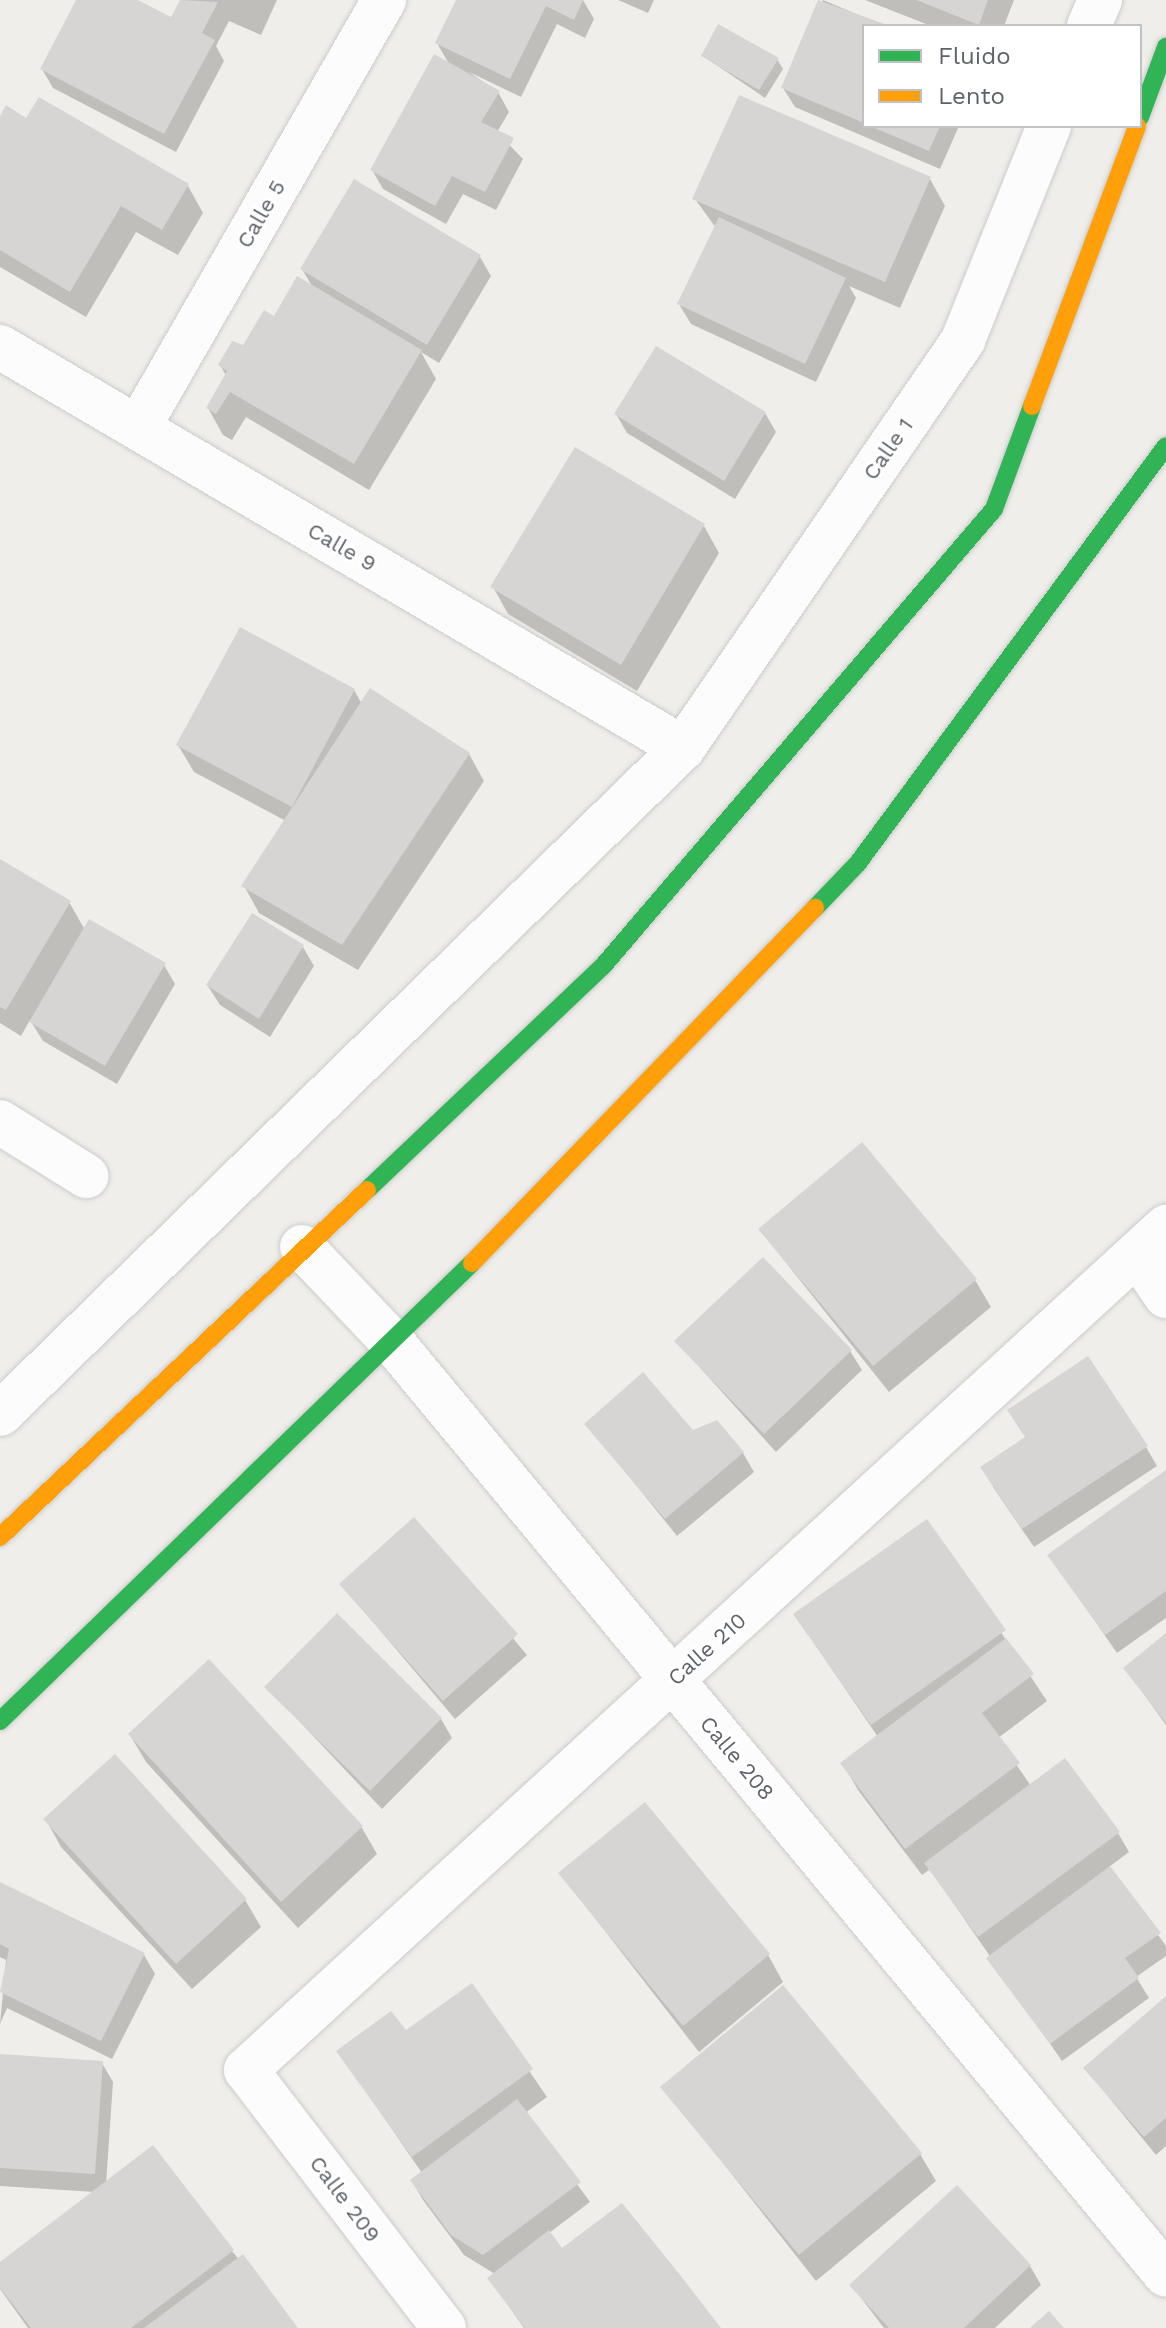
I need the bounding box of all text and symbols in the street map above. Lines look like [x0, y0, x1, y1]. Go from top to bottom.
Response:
legend [862, 24, 1142, 128]
text: Fluido [938, 42, 1011, 70]
text: Lento [938, 82, 1005, 110]
street label: Calle 5 [231, 175, 291, 253]
street label: Calle 1 [857, 413, 919, 485]
street label: Calle 9 [303, 517, 381, 577]
street label: Calle 210 [662, 1607, 752, 1691]
street label: Calle 208 [694, 1711, 780, 1805]
street label: Calle 209 [304, 2151, 386, 2247]

